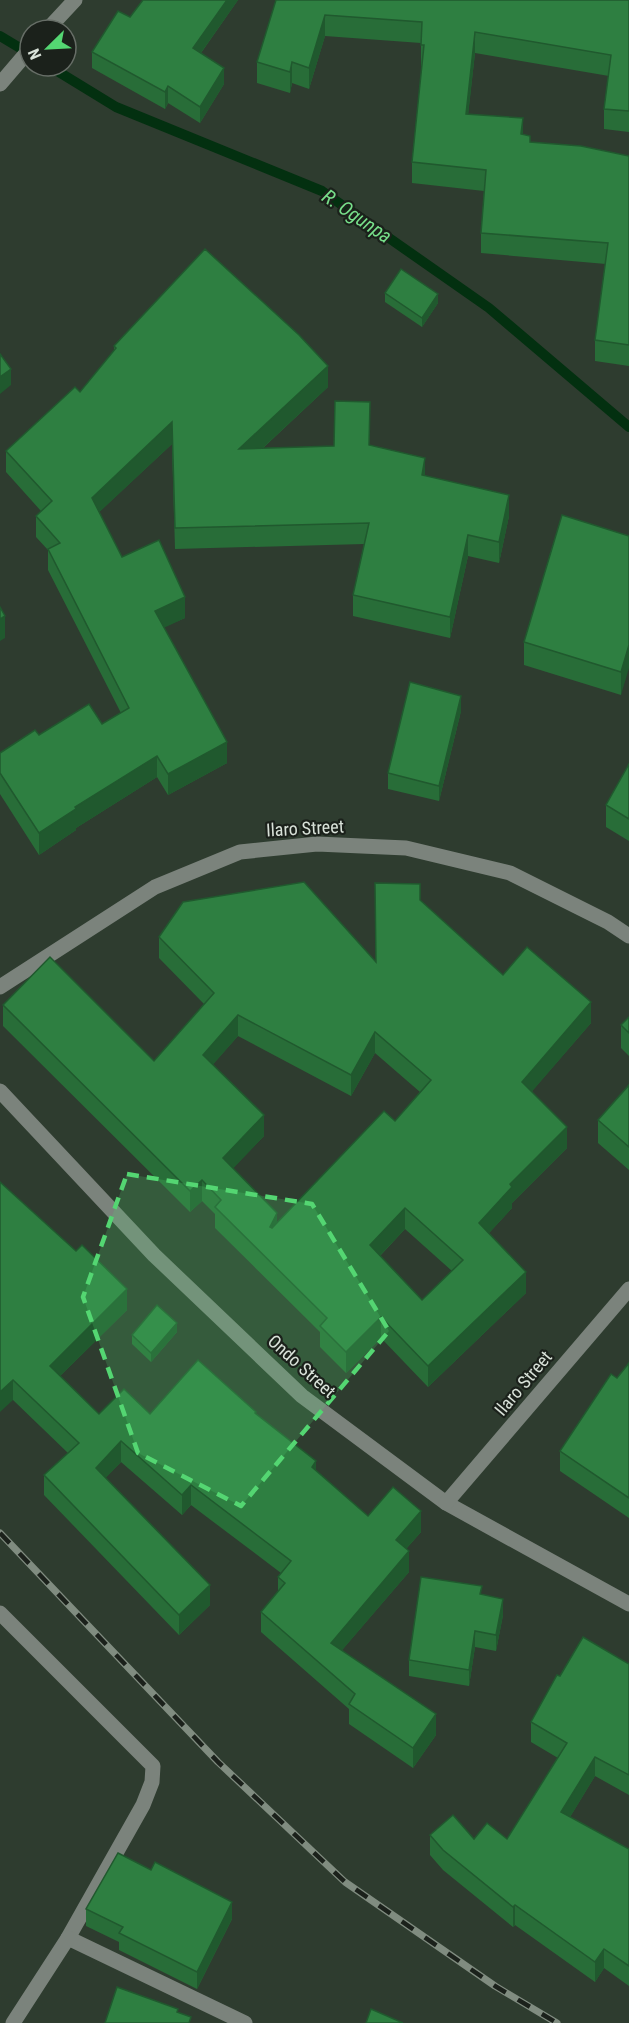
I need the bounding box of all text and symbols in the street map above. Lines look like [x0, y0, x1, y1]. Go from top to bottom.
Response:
north arrow [18, 18, 78, 78]
text: N [24, 46, 45, 62]
water label: R. Ogunpa [318, 184, 396, 248]
street label: Ilaro Street [266, 815, 344, 841]
street label: Ondo Street [264, 1330, 340, 1402]
street label: Ilaro Street [490, 1346, 556, 1420]

